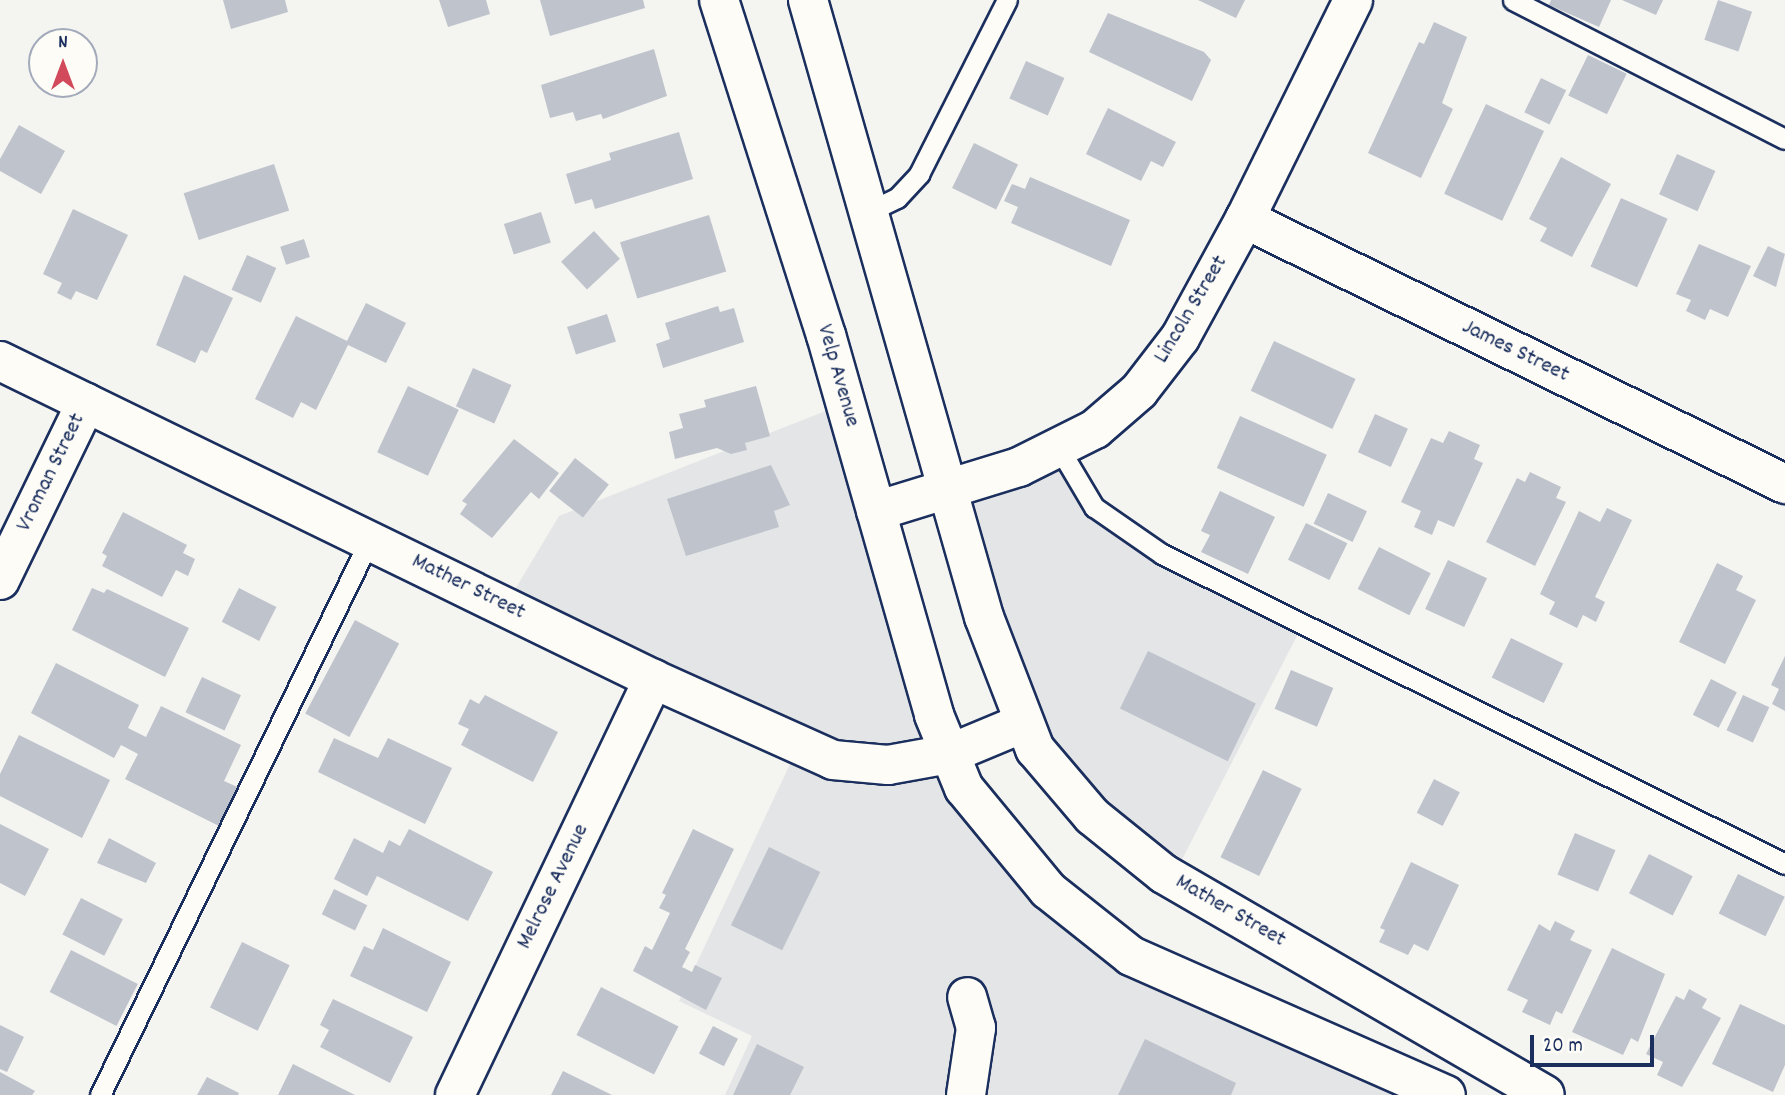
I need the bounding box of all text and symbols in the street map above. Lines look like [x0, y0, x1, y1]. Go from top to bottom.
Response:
north arrow [28, 28, 98, 98]
text: N [58, 30, 68, 57]
street label: Lincoln Street [1149, 251, 1235, 369]
street label: James Street [1457, 314, 1573, 390]
street label: Velp Avenue [809, 322, 865, 430]
street label: Vroman Street [11, 409, 93, 537]
street label: Mather Street [407, 549, 529, 627]
street label: Melrose Avenue [512, 820, 596, 954]
street label: Mather Street [1170, 869, 1290, 955]
scale bar [1533, 1021, 1657, 1066]
text: 20 m [1543, 1032, 1583, 1062]

